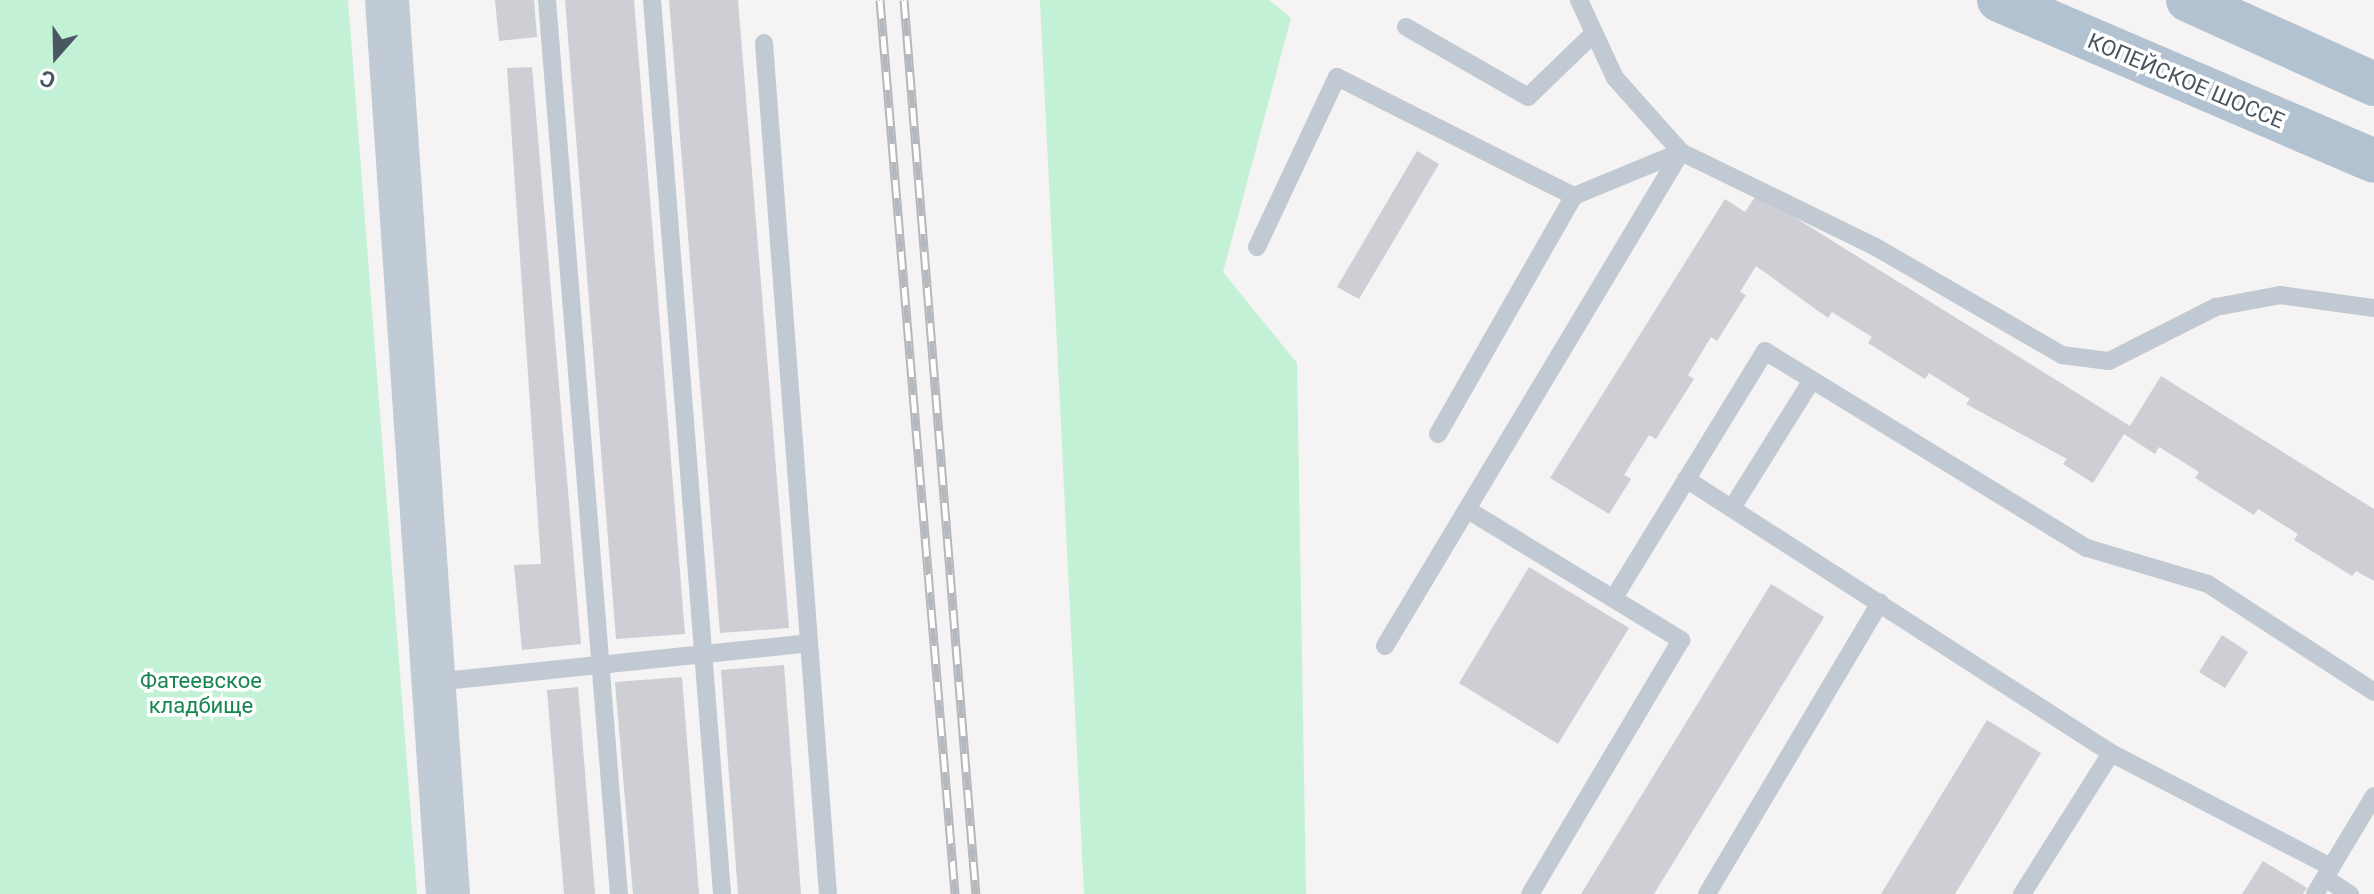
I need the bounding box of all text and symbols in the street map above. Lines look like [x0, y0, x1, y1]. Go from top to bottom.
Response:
north arrow [16, 16, 96, 96]
street label: КОПЕЙСКОЕ ШОССЕ [2084, 28, 2288, 134]
text: С [37, 65, 59, 93]
park label: Фатеевское кладбище [140, 667, 262, 718]

